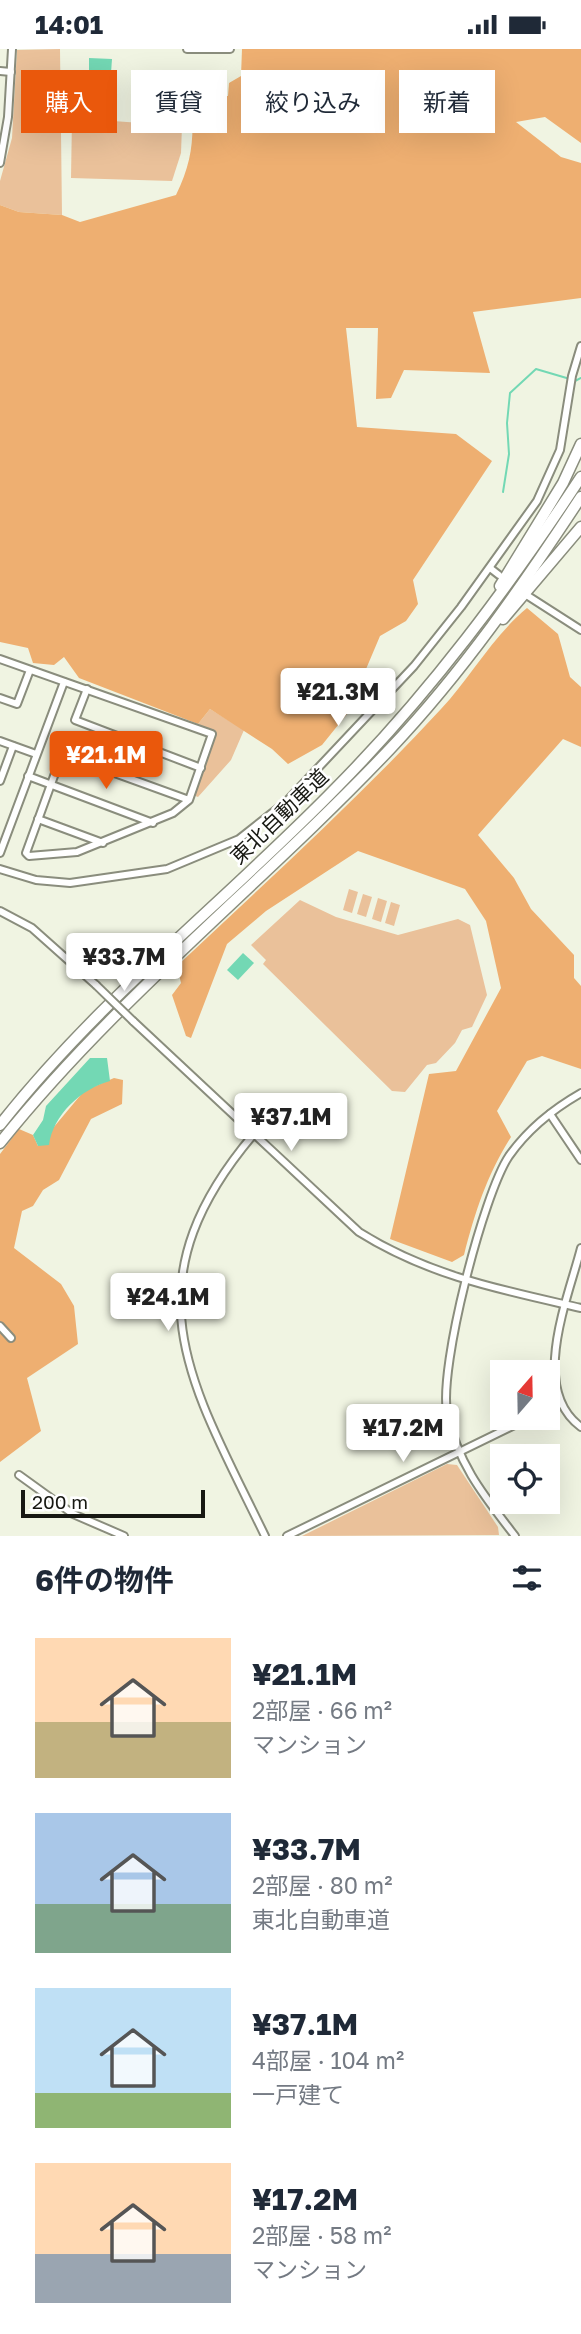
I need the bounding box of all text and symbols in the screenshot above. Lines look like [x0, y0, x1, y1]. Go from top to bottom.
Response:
text: 14:01 [35, 9, 103, 40]
chip: 購入 [21, 70, 117, 133]
chip: 賃貸 [131, 70, 227, 133]
chip: 絞り込み [241, 70, 385, 133]
chip: 新着 [399, 70, 495, 133]
pin: ¥21.3M [281, 669, 395, 728]
text: ¥21.3M [297, 677, 379, 705]
pin: ¥21.1M [49, 731, 163, 791]
text: ¥21.1M [66, 740, 146, 768]
street label: 東北自動車道 [225, 763, 333, 869]
pin: ¥33.7M [67, 933, 181, 993]
text: ¥33.7M [82, 942, 166, 970]
pin: ¥37.1M [234, 1093, 348, 1153]
text: ¥37.1M [250, 1102, 332, 1130]
pin: ¥24.1M [111, 1273, 225, 1333]
text: ¥24.1M [126, 1282, 210, 1310]
north arrow [490, 1360, 560, 1430]
map controls [490, 1360, 560, 1514]
pin: ¥17.2M [346, 1405, 460, 1464]
text: ¥17.2M [362, 1413, 444, 1441]
button: locate [490, 1444, 560, 1514]
scale bar [21, 1487, 205, 1519]
text: 200 m [32, 1490, 88, 1513]
icon: filters [508, 1559, 546, 1597]
text: 6件の物件 [35, 1562, 174, 1598]
text: ¥21.1M [252, 1656, 357, 1692]
icon: home [91, 1666, 175, 1750]
text: 2部屋 · 66 m² [252, 1696, 392, 1724]
text: マンション [252, 1730, 367, 1758]
text: ¥33.7M [252, 1831, 361, 1867]
icon: home [91, 1841, 175, 1925]
text: 2部屋 · 80 m² [252, 1871, 392, 1899]
text: 東北自動車道 [252, 1905, 390, 1933]
text: ¥37.1M [252, 2006, 358, 2042]
icon: home [91, 2016, 175, 2100]
text: 4部屋 · 104 m² [252, 2046, 404, 2074]
text: 一戸建て [252, 2080, 344, 2108]
text: ¥17.2M [252, 2181, 358, 2217]
icon: home [91, 2191, 175, 2275]
text: 2部屋 · 58 m² [252, 2221, 392, 2249]
text: マンション [252, 2255, 367, 2283]

